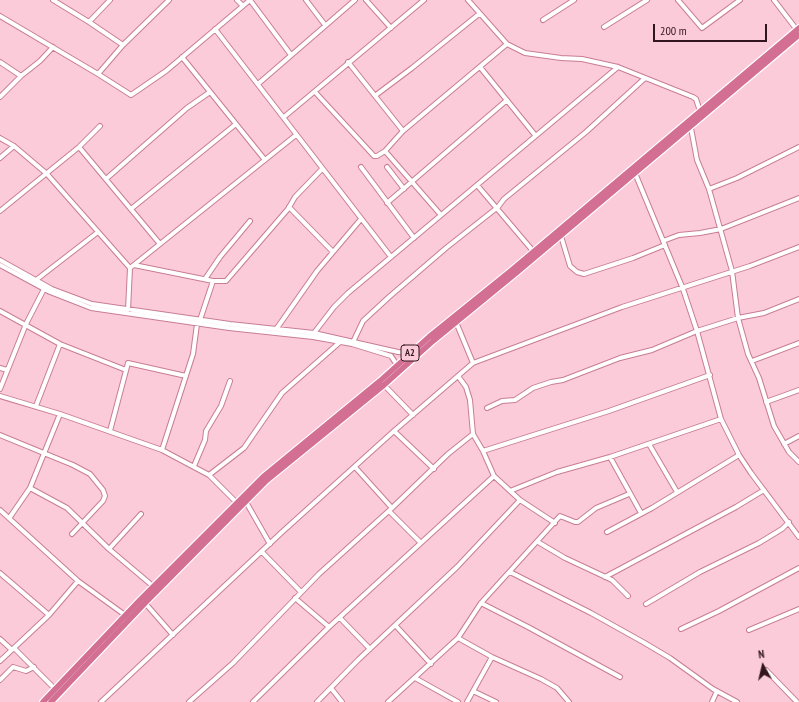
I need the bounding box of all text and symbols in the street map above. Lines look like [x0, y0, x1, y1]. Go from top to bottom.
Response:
scale bar [655, 16, 769, 42]
text: 200 m [660, 23, 687, 38]
road number: A2 [401, 345, 419, 361]
north arrow [743, 646, 783, 686]
text: N [757, 647, 765, 661]

